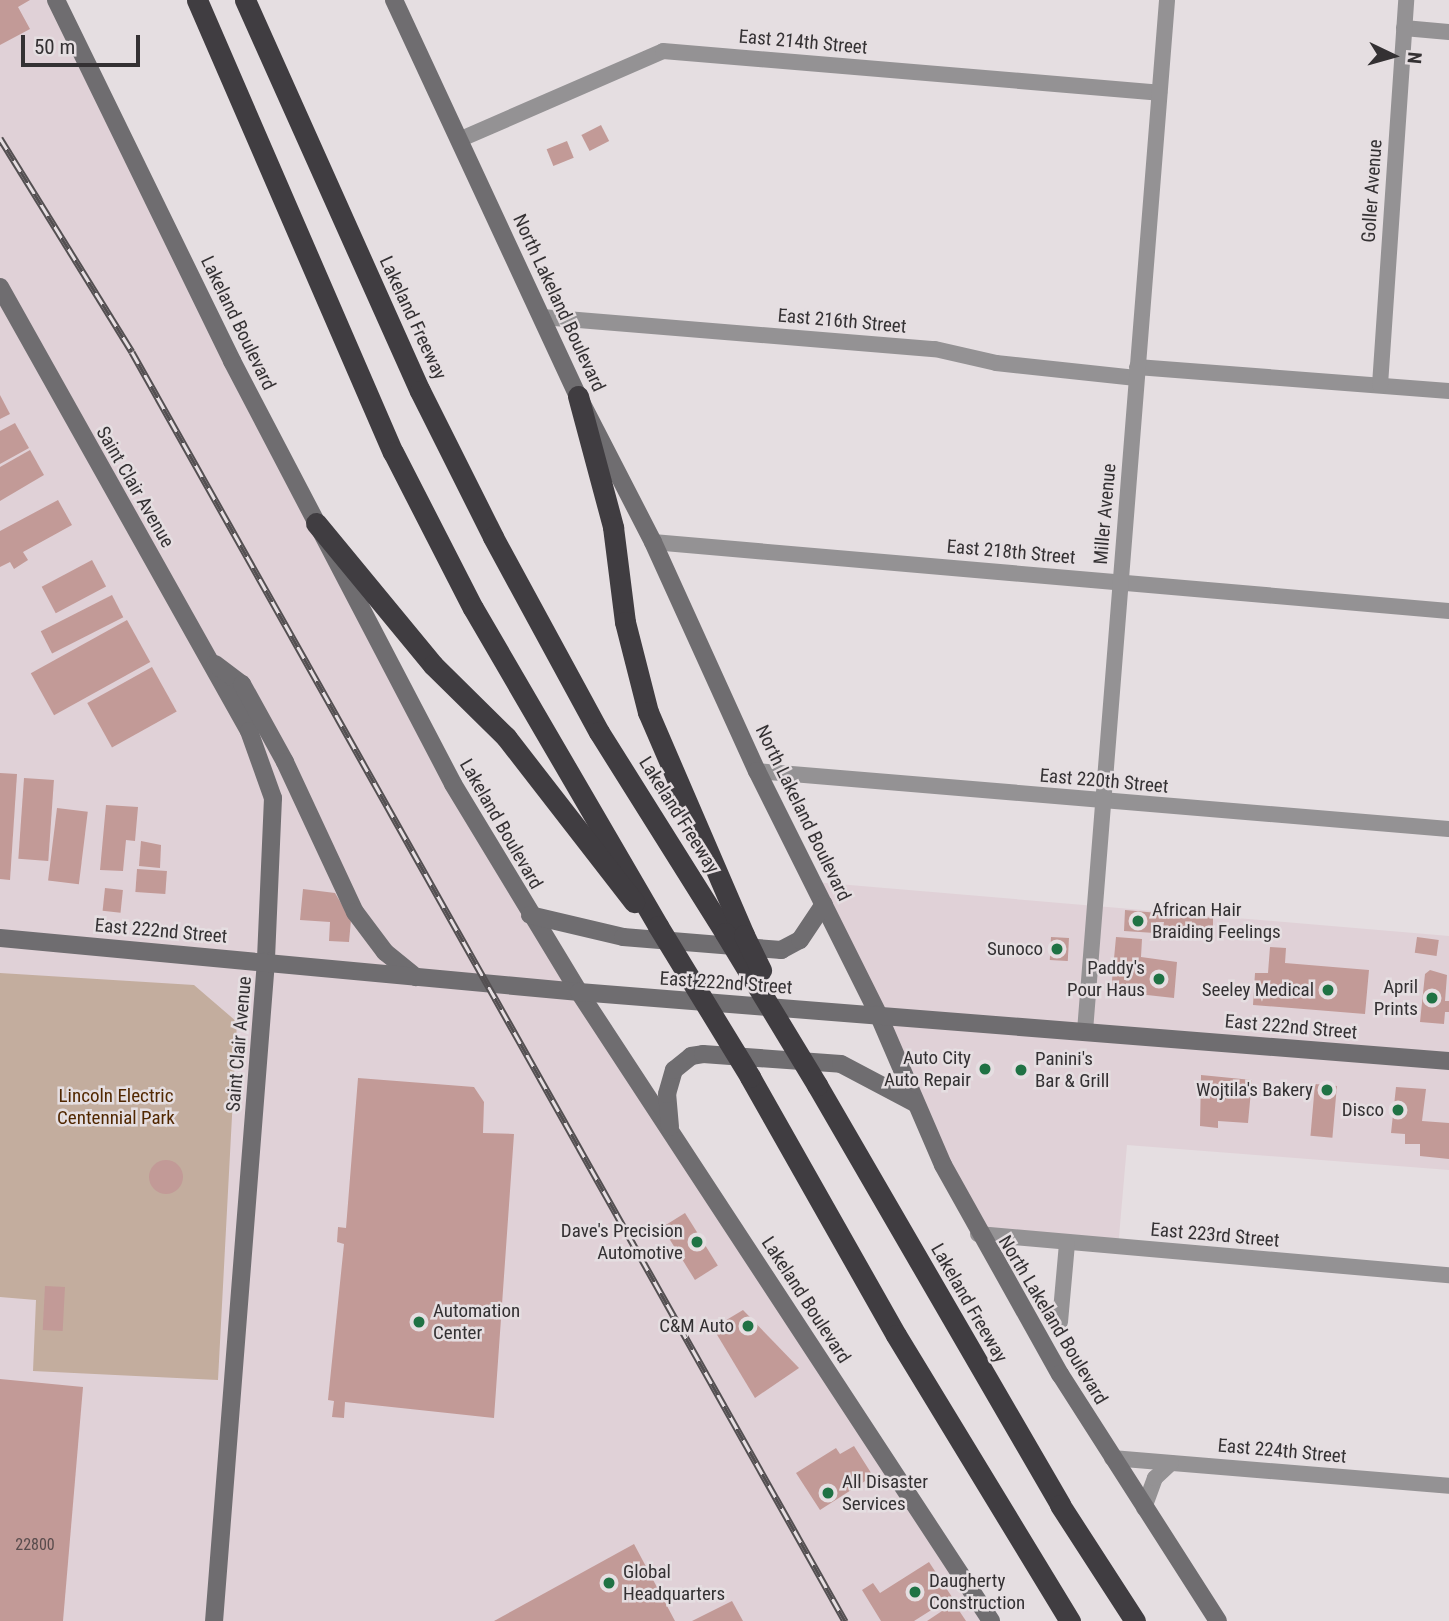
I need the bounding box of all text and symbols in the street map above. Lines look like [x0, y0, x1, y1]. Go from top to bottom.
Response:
scale bar [24, 21, 144, 65]
north arrow [1358, 21, 1428, 91]
street label: East 214th Street [738, 25, 868, 59]
text: 50 m [34, 35, 75, 59]
text: N [1402, 51, 1426, 65]
street label: Goller Avenue [1357, 139, 1387, 243]
street label: North Lakeland Boulevard [508, 211, 610, 395]
street label: Lakeland Boulevard [196, 252, 280, 394]
street label: Lakeland Freeway [374, 253, 452, 383]
street label: East 216th Street [777, 304, 907, 338]
street label: Saint Clair Avenue [91, 422, 179, 552]
street label: Miller Avenue [1089, 463, 1121, 565]
street label: East 218th Street [946, 535, 1076, 569]
street label: North Lakeland Boulevard [750, 721, 856, 905]
street label: Lakeland Freeway [634, 752, 724, 878]
street label: Lakeland Boulevard [455, 755, 547, 893]
street label: East 220th Street [1039, 764, 1169, 798]
place label: African Hair Braiding Feelings [1152, 899, 1281, 943]
marker: African Hair Braiding Feelings [1130, 913, 1146, 929]
street label: East 222nd Street [94, 914, 228, 948]
place label: Sunoco [987, 938, 1043, 960]
marker: Sunoco [1049, 941, 1065, 957]
place label: Paddy's Pour Haus [1067, 957, 1145, 1001]
street label: East 222nd Street [659, 967, 793, 999]
marker: Paddy's Pour Haus [1151, 971, 1167, 987]
street label: Saint Clair Avenue [222, 975, 256, 1113]
place label: April Prints [1374, 976, 1418, 1020]
place label: Seeley Medical [1202, 979, 1314, 1001]
marker: Seeley Medical [1320, 982, 1336, 998]
marker: April Prints [1424, 990, 1440, 1006]
street label: East 222nd Street [1224, 1010, 1358, 1044]
place label: Auto City Auto Repair [884, 1047, 971, 1091]
place label: Panini's Bar & Grill [1035, 1048, 1109, 1092]
marker: Auto City Auto Repair [977, 1061, 993, 1077]
marker: Panini's Bar & Grill [1013, 1062, 1029, 1078]
place label: Wojtila's Bakery [1196, 1079, 1313, 1101]
marker: Wojtila's Bakery [1319, 1082, 1335, 1098]
park label: Lincoln Electric Centennial Park [57, 1085, 175, 1129]
place label: Disco [1342, 1099, 1384, 1121]
marker: Disco [1390, 1102, 1406, 1118]
street label: East 223rd Street [1150, 1218, 1280, 1252]
place label: Dave's Precision Automotive [561, 1220, 683, 1264]
street label: North Lakeland Boulevard [994, 1231, 1112, 1409]
street label: Lakeland Boulevard [757, 1232, 855, 1368]
marker: Dave's Precision Automotive [689, 1234, 705, 1250]
street label: Lakeland Freeway [926, 1240, 1012, 1366]
place label: Automation Center [433, 1300, 520, 1344]
marker: Automation Center [411, 1314, 427, 1330]
place label: C&M Auto [659, 1315, 734, 1337]
marker: C&M Auto [740, 1318, 756, 1334]
street label: East 224th Street [1217, 1434, 1347, 1468]
place label: All Disaster Services [842, 1471, 928, 1515]
marker: All Disaster Services [820, 1485, 836, 1501]
house number: 22800 [15, 1535, 55, 1555]
place label: Global Headquarters [623, 1561, 725, 1605]
place label: Daugherty Construction [929, 1570, 1025, 1614]
marker: Global Headquarters [601, 1575, 617, 1591]
marker: Daugherty Construction [907, 1584, 923, 1600]

